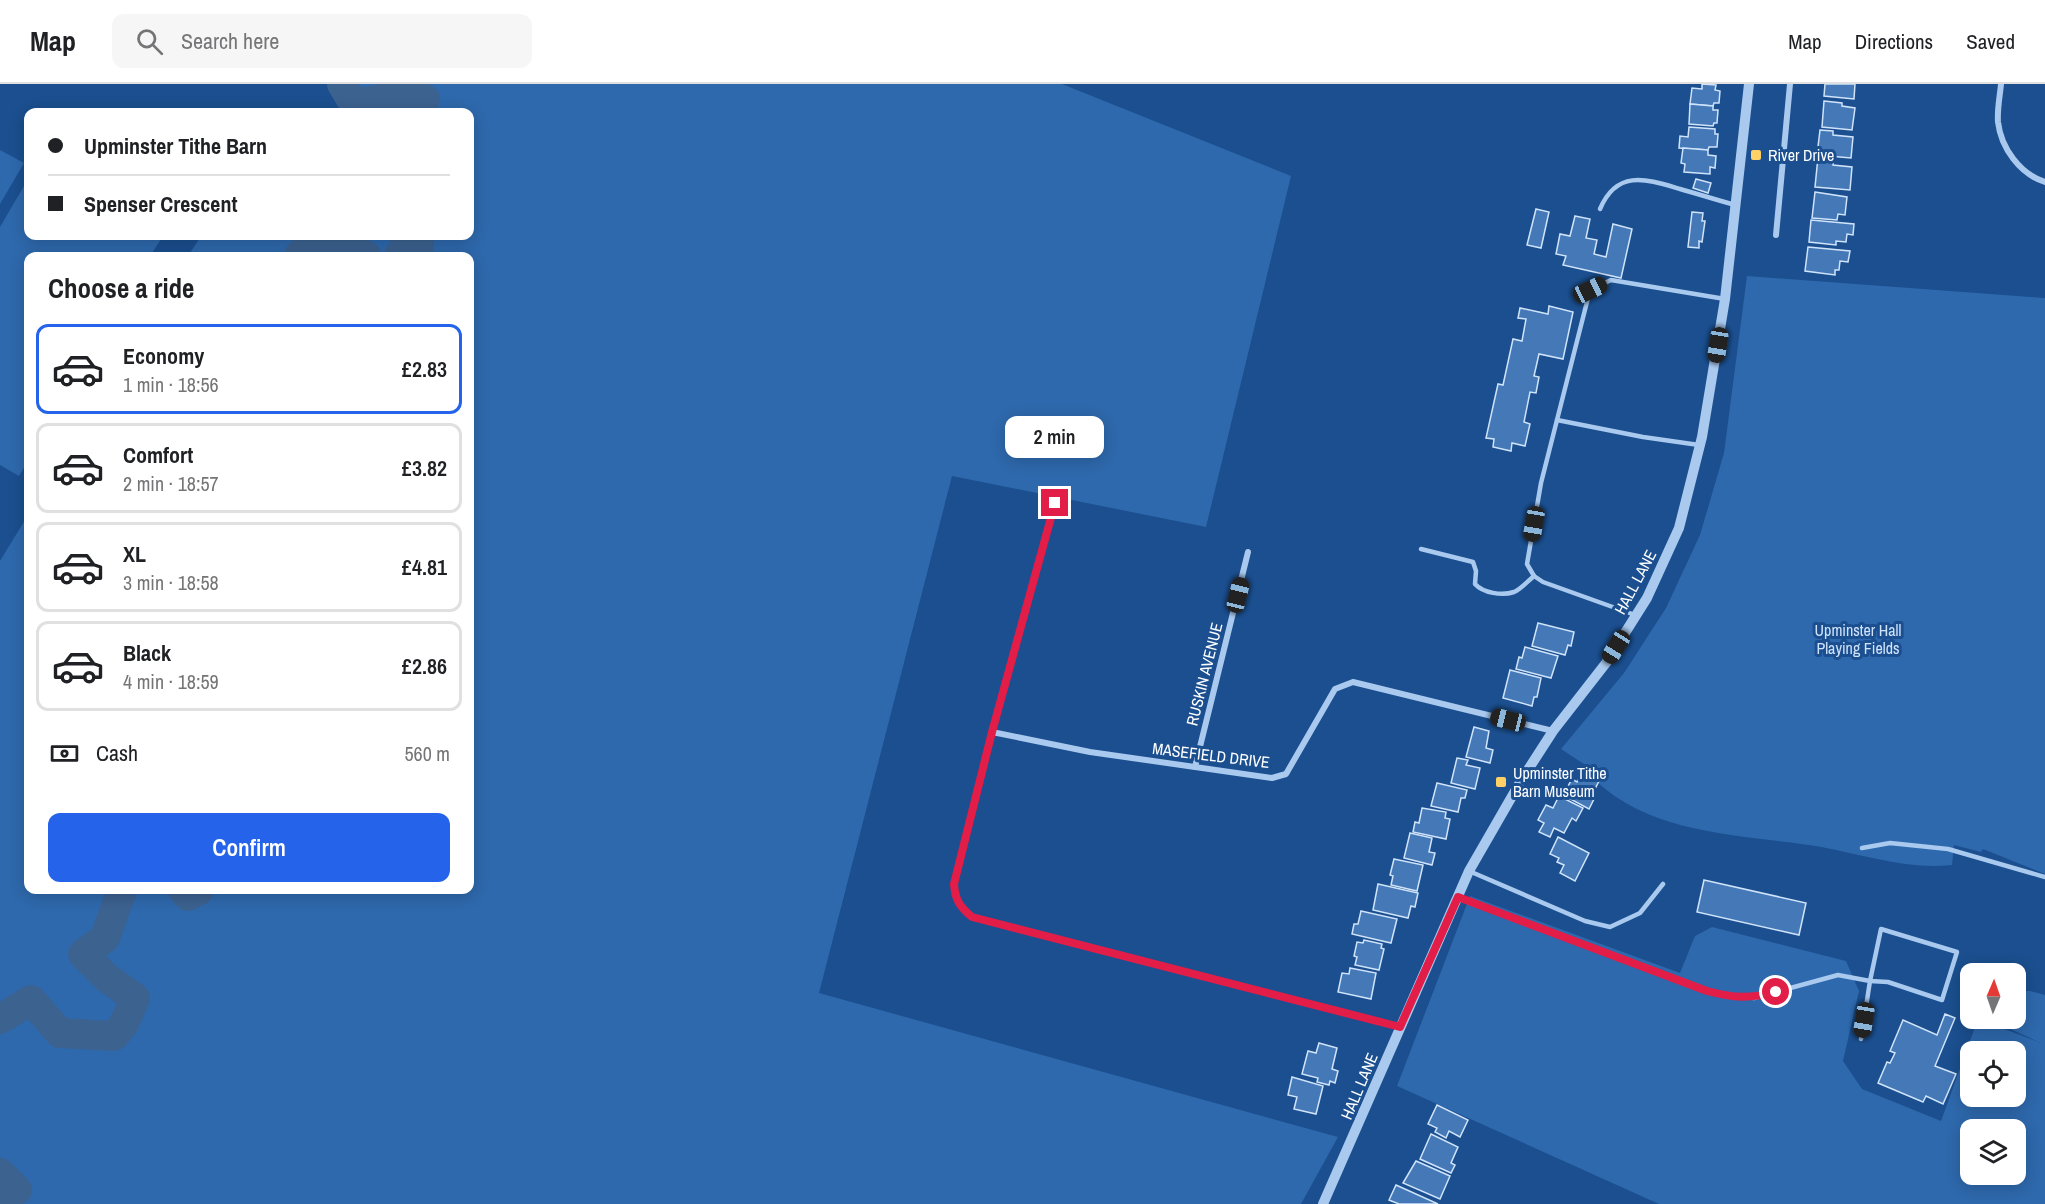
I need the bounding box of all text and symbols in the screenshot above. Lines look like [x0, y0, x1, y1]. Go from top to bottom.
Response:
search box [112, 14, 532, 68]
text: Map [30, 22, 76, 60]
icon: search [133, 25, 166, 58]
text: Search here [181, 26, 279, 56]
text: Map [1788, 27, 1822, 56]
text: Directions [1855, 27, 1933, 56]
text: Saved [1966, 27, 2015, 56]
text: Upminster Tithe Barn [84, 131, 267, 161]
place label: River Drive [1768, 144, 1834, 166]
marker: River Drive [1749, 148, 1763, 162]
text: Spenser Crescent [84, 189, 237, 219]
text: Choose a ride [48, 270, 194, 306]
car [1570, 274, 1610, 306]
car [1706, 326, 1730, 364]
text: Economy [123, 341, 204, 371]
icon: car [51, 342, 105, 396]
text: £2.83 [402, 354, 447, 384]
text: 1 min · 18:56 [123, 371, 219, 398]
callout: 2 min [1006, 416, 1104, 458]
text: 2 min [1033, 423, 1076, 450]
text: Comfort [123, 440, 193, 470]
icon: car [51, 441, 105, 495]
text: £3.82 [402, 453, 447, 483]
text: 2 min · 18:57 [123, 470, 219, 497]
route end [1041, 489, 1068, 516]
car [1522, 505, 1546, 543]
text: XL [123, 539, 146, 569]
icon: car [51, 540, 105, 594]
street label: HALL LANE [1609, 546, 1661, 618]
text: £4.81 [402, 552, 447, 582]
text: 3 min · 18:58 [123, 569, 219, 596]
car [1225, 575, 1251, 615]
park label: Upminster Hall Playing Fields [1815, 619, 1901, 659]
street label: RUSKIN AVENUE [1181, 620, 1227, 728]
car [1599, 627, 1633, 667]
text: Black [123, 638, 171, 668]
icon: car [51, 639, 105, 693]
text: £2.86 [402, 651, 447, 681]
text: 4 min · 18:59 [123, 668, 219, 695]
car [1488, 707, 1528, 733]
icon: cash [48, 737, 81, 770]
street label: MASEFIELD DRIVE [1151, 737, 1271, 773]
text: Cash [96, 738, 138, 768]
text: 560 m [404, 740, 450, 767]
place label: Upminster Tithe Barn Museum [1513, 762, 1607, 802]
marker: Upminster Tithe Barn Museum [1494, 775, 1508, 789]
button: Confirm [48, 813, 450, 882]
north arrow [1960, 963, 2026, 1029]
map controls [1960, 963, 2026, 1185]
route start [1762, 978, 1789, 1005]
car [1852, 1001, 1876, 1039]
button: locate [1960, 1041, 2026, 1107]
street label: HALL LANE [1335, 1049, 1383, 1123]
button: layers [1960, 1119, 2026, 1185]

